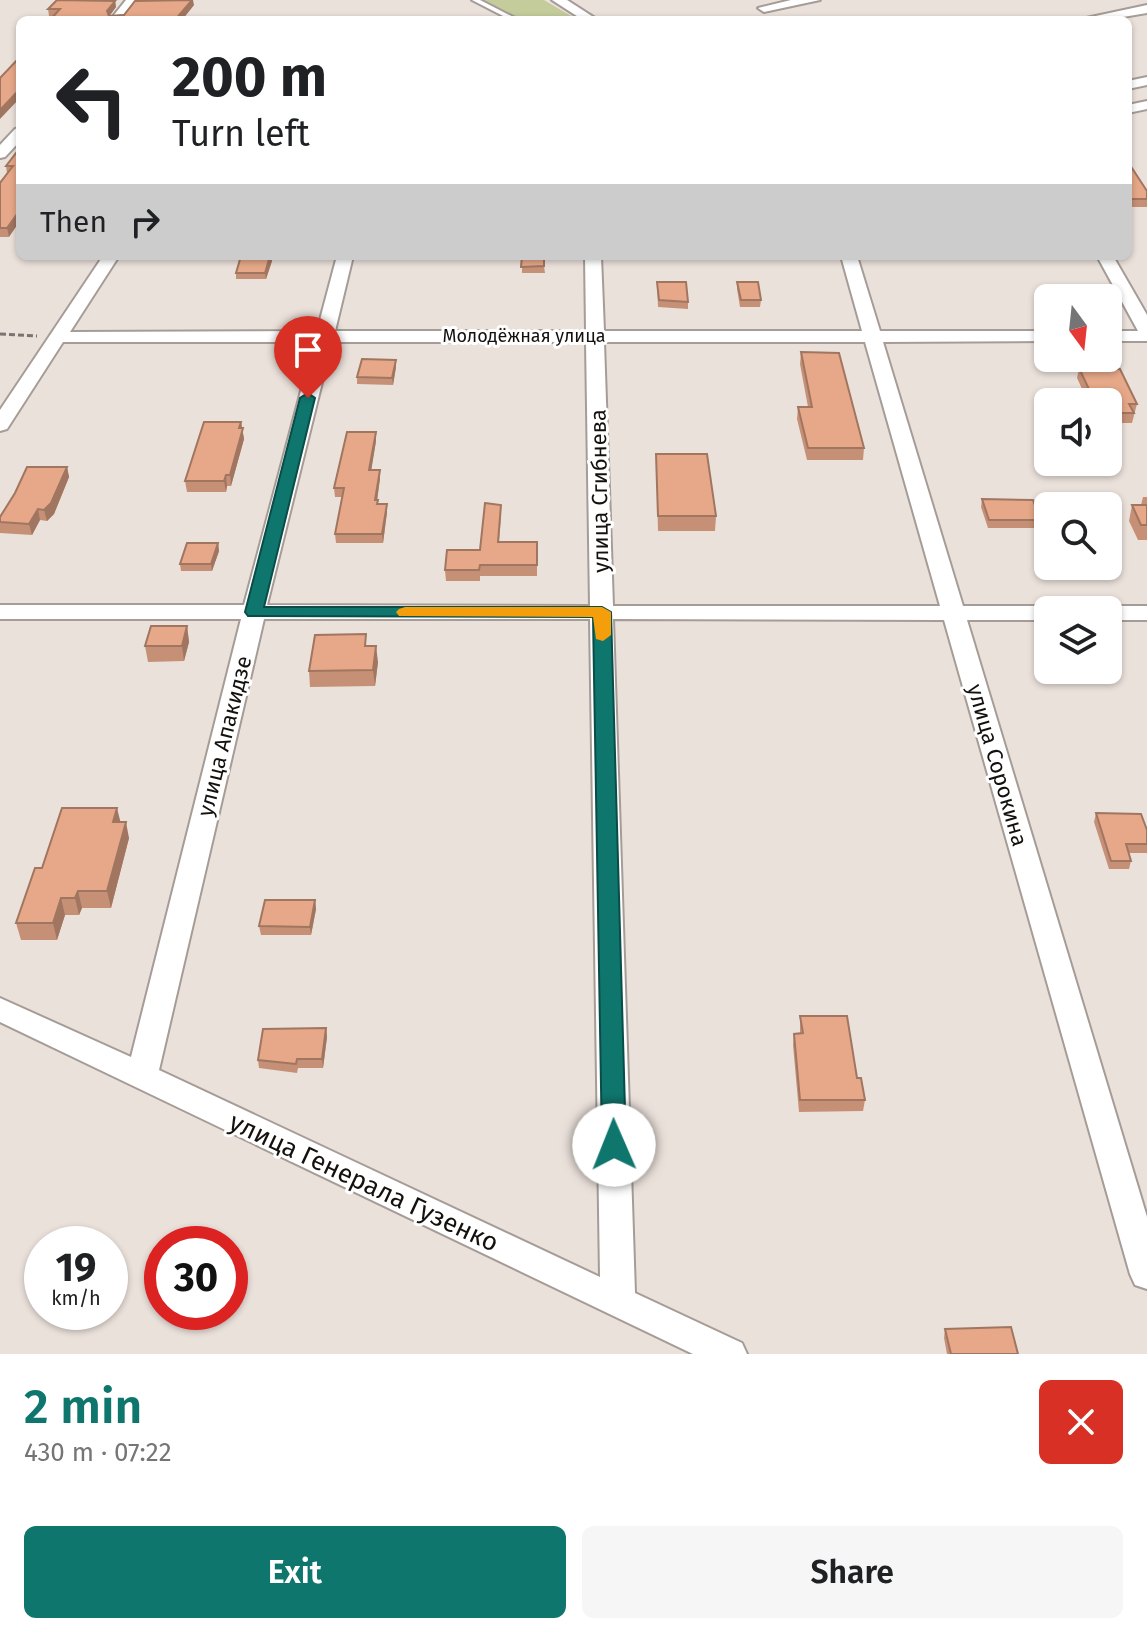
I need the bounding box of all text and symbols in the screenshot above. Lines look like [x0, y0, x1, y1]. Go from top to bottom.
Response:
text: 200 m [172, 44, 327, 111]
icon: left [40, 48, 144, 152]
text: Turn left [172, 112, 310, 156]
icon: right [123, 200, 167, 244]
text: Then [40, 204, 107, 240]
north arrow [1034, 284, 1122, 372]
map controls [1034, 284, 1122, 684]
pin [274, 316, 342, 398]
street label: Молодёжная улица [443, 325, 605, 347]
icon: arrive [286, 328, 330, 372]
button: sound [1034, 388, 1122, 476]
street label: улица Сгибнева [585, 409, 614, 573]
button: search [1034, 492, 1122, 580]
button: layers [1034, 596, 1122, 684]
street label: улица Апакидзе [191, 653, 257, 819]
street label: улица Сорокина [961, 681, 1034, 849]
position arrow [572, 1103, 656, 1187]
street label: улица Генерала Гузенко [224, 1106, 503, 1259]
speed limit sign: 30 [144, 1226, 248, 1330]
text: 19 [56, 1244, 96, 1292]
text: km/h [51, 1286, 101, 1310]
text: 2 min [24, 1378, 142, 1436]
button: close [1039, 1380, 1123, 1464]
text: 430 m · 07:22 [24, 1437, 172, 1468]
button: Exit [24, 1526, 566, 1618]
button: Share [582, 1526, 1123, 1618]

